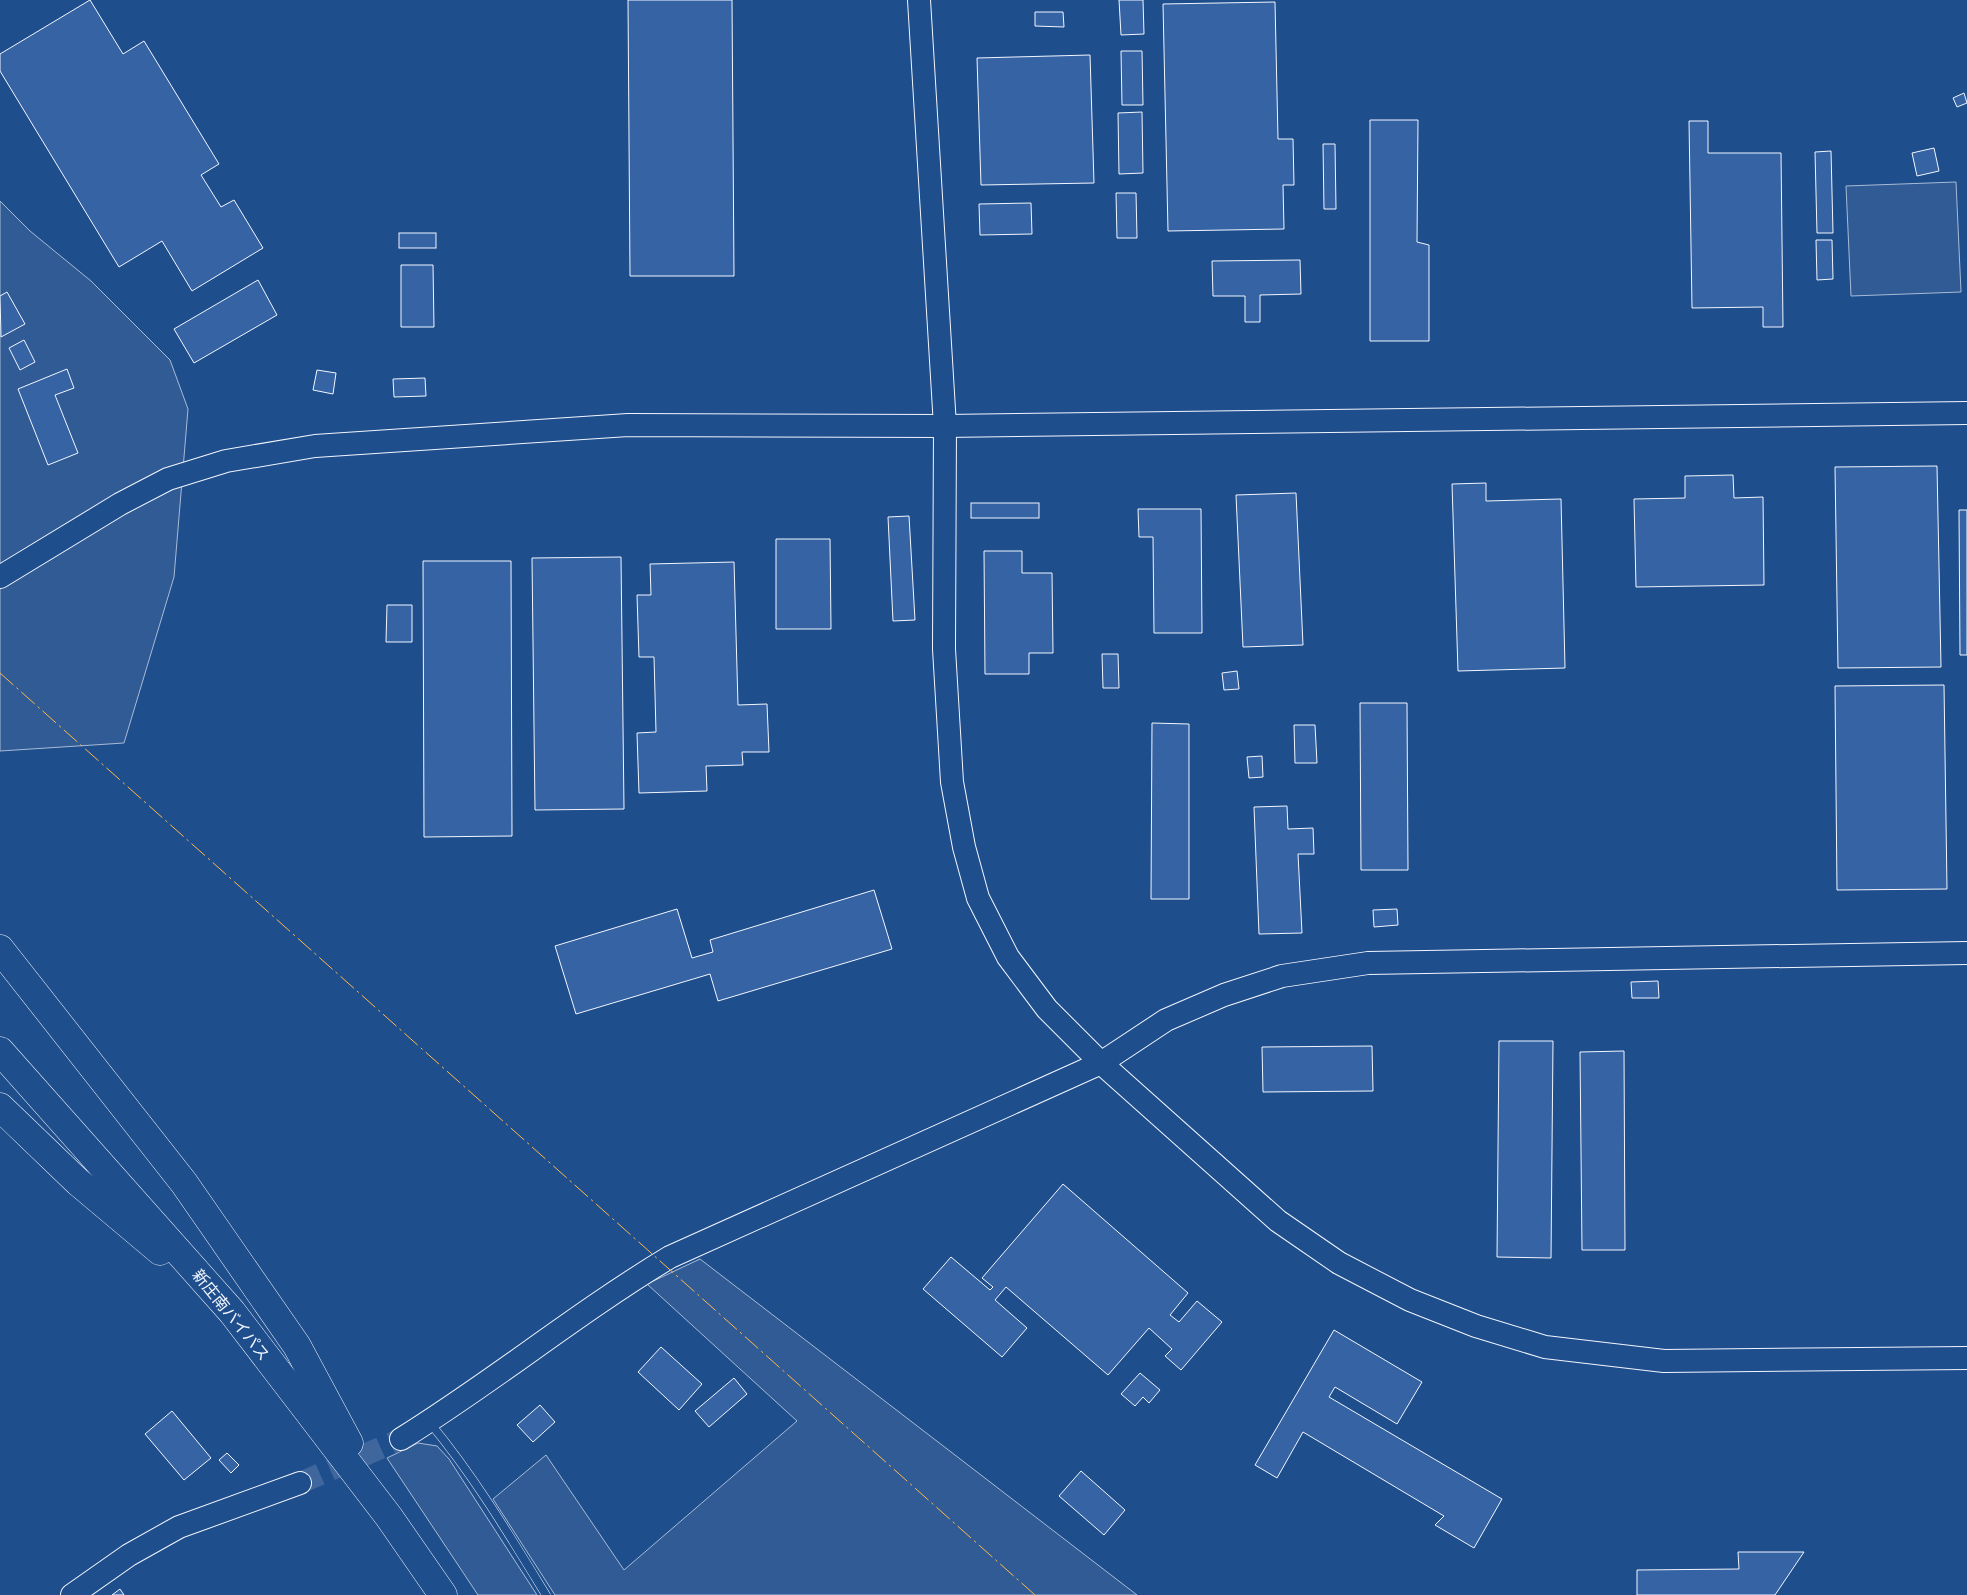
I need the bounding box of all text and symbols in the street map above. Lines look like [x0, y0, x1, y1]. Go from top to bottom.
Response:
street label: 新庄南バイパス [189, 1266, 273, 1364]

